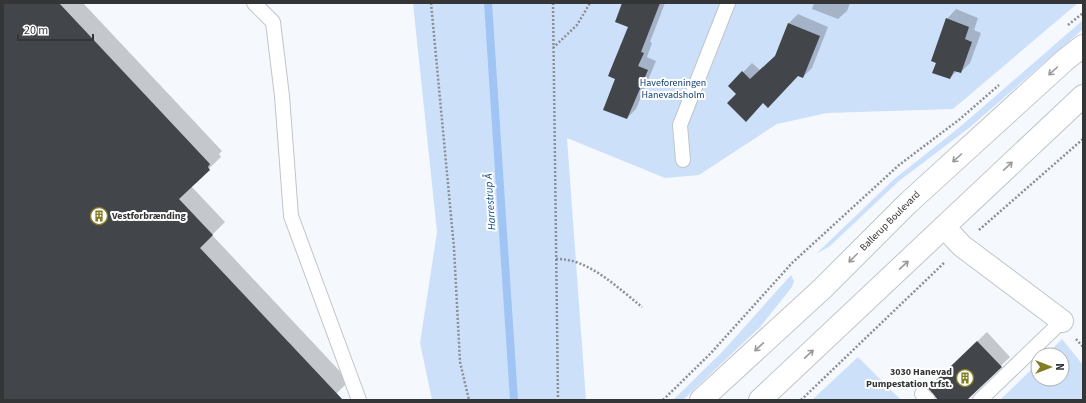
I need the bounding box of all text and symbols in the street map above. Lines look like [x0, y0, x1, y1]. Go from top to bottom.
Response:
scale bar [18, 16, 93, 42]
text: 20 m [24, 22, 48, 39]
one-way arrow [1048, 66, 1058, 76]
park label: Haveforeningen Hanevadsholm [640, 76, 706, 102]
one-way arrow [952, 154, 962, 163]
one-way arrow [1003, 162, 1014, 171]
water label: Harrestrup Å [481, 173, 499, 231]
street label: Ballerup Boulevard [857, 188, 923, 254]
building icon: Vestforbrænding [89, 206, 109, 226]
place label: Vestforbrænding [111, 209, 186, 223]
one-way arrow [848, 253, 858, 263]
one-way arrow [899, 260, 909, 270]
one-way arrow [754, 342, 764, 351]
north arrow [1030, 347, 1070, 387]
one-way arrow [804, 349, 814, 359]
text: N [1052, 363, 1067, 371]
place label: 3030 Hanevad Pumpestation trfst. [866, 365, 952, 391]
building icon: 3030 Hanevad Pumpestation trfst. [955, 368, 975, 388]

